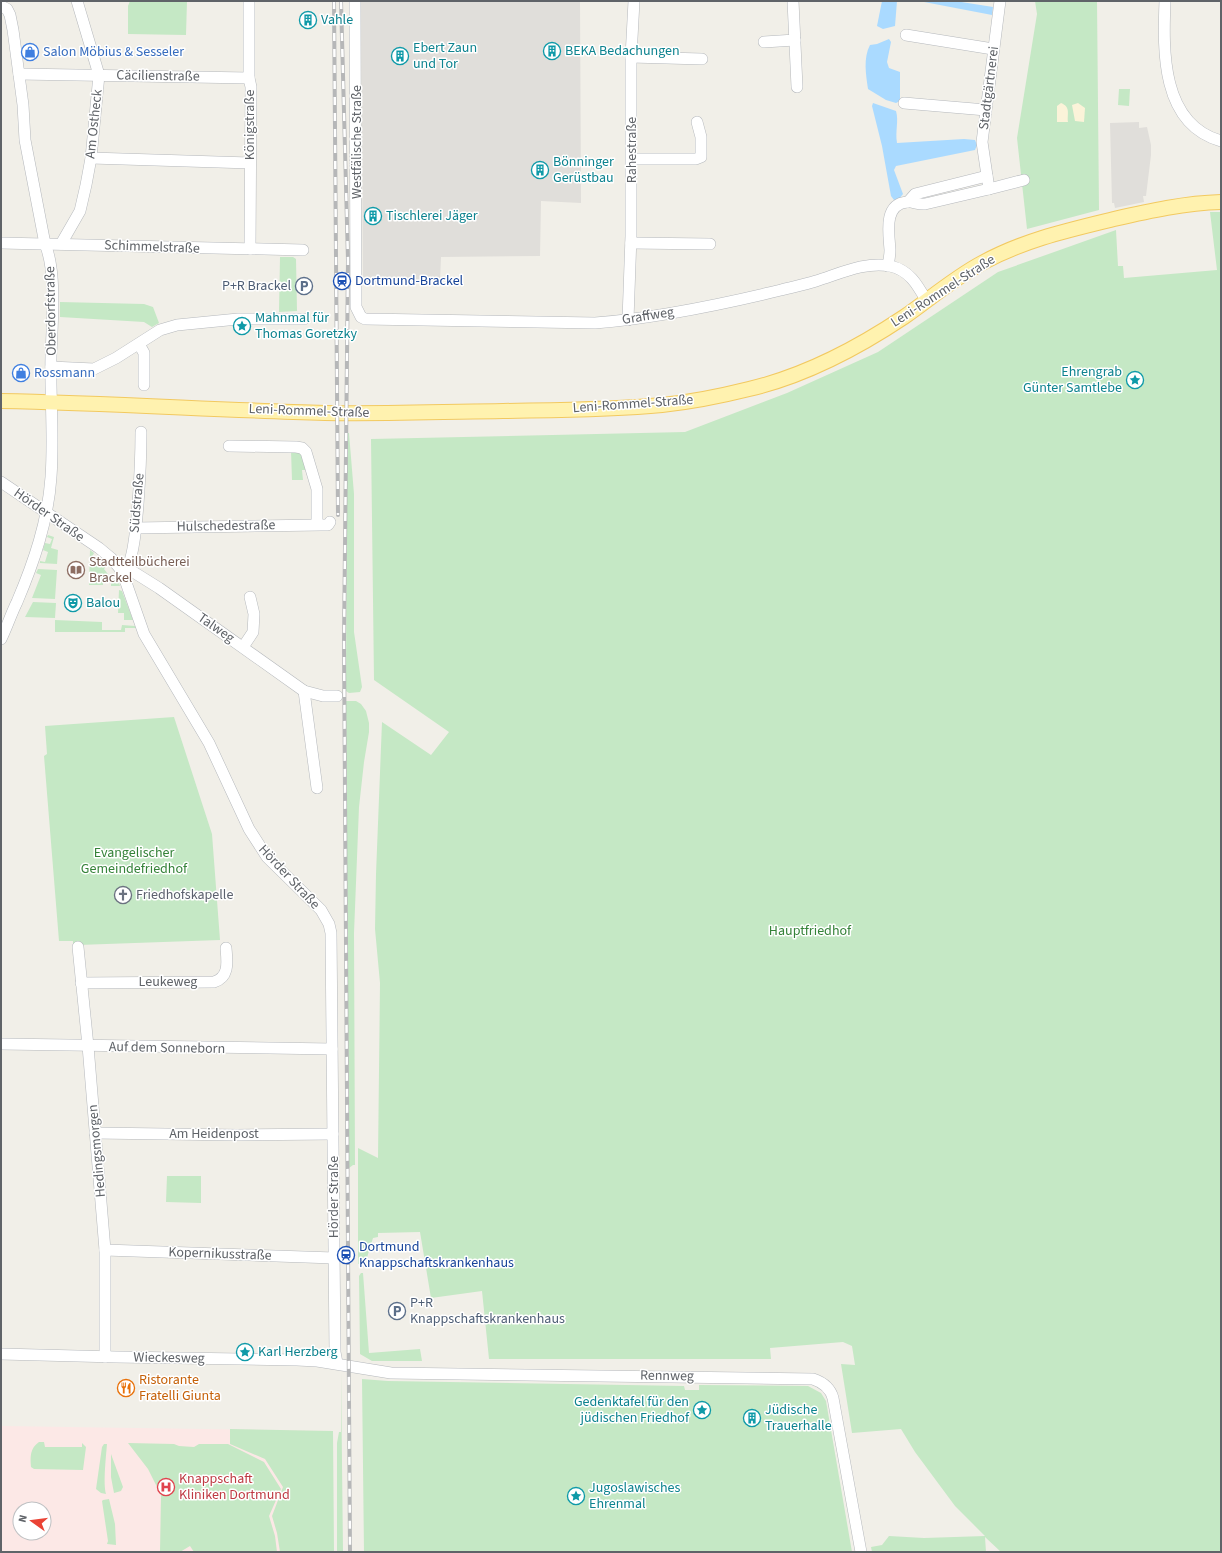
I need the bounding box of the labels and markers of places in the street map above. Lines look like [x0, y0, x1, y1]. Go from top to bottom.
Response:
building icon: Vahle [298, 10, 318, 30]
place label: Vahle [321, 10, 353, 30]
place label: Ebert Zaun und Tor [413, 38, 477, 74]
building icon: BEKA Bedachungen [542, 41, 562, 61]
place label: BEKA Bedachungen [565, 41, 680, 61]
shop icon: Salon Möbius & Sesseler [20, 42, 40, 62]
place label: Salon Möbius & Sesseler [43, 42, 184, 62]
building icon: Ebert Zaun und Tor [390, 46, 410, 66]
place label: Bönninger Gerüstbau [553, 152, 614, 188]
building icon: Bönninger Gerüstbau [530, 160, 550, 180]
building icon: Tischlerei Jäger [363, 206, 383, 226]
place label: Tischlerei Jäger [386, 206, 478, 226]
station icon: Dortmund-Brackel [332, 271, 352, 291]
place label: Dortmund-Brackel [355, 271, 464, 291]
place label: P+R Brackel [222, 276, 291, 296]
parking icon: P+R Brackel [294, 276, 314, 296]
place label: Mahnmal für Thomas Goretzky [255, 308, 357, 344]
place icon: Mahnmal für Thomas Goretzky [232, 316, 252, 336]
place label: Ehrengrab Günter Samtlebe [1023, 362, 1122, 398]
shop icon: Rossmann [11, 363, 31, 383]
place label: Rossmann [34, 363, 95, 383]
place icon: Ehrengrab Günter Samtlebe [1125, 370, 1145, 390]
place label: Stadtteilbücherei Brackel [89, 552, 190, 588]
library icon: Stadtteilbücherei Brackel [66, 560, 86, 580]
theatre icon: Balou [63, 593, 83, 613]
place label: Balou [86, 593, 120, 613]
church icon: Friedhofskapelle [113, 885, 133, 905]
place label: Friedhofskapelle [136, 885, 233, 905]
place label: Dortmund Knappschaftskrankenhaus [359, 1237, 514, 1273]
station icon: Dortmund Knappschaftskrankenhaus [336, 1245, 356, 1265]
place label: P+R Knappschaftskrankenhaus [410, 1293, 565, 1329]
parking icon: P+R Knappschaftskrankenhaus [387, 1301, 407, 1321]
place icon: Karl Herzberg [235, 1342, 255, 1362]
place label: Karl Herzberg [258, 1342, 338, 1362]
place label: Ristorante Fratelli Giunta [139, 1370, 221, 1406]
restaurant icon: Ristorante Fratelli Giunta [116, 1378, 136, 1398]
place label: Gedenktafel für den jüdischen Friedhof [574, 1392, 690, 1428]
place icon: Gedenktafel für den jüdischen Friedhof [692, 1400, 712, 1420]
place label: Jüdische Trauerhalle [765, 1400, 832, 1436]
building icon: Jüdische Trauerhalle [742, 1408, 762, 1428]
place label: Knappschaft Kliniken Dortmund [179, 1469, 290, 1505]
hospital icon: Knappschaft Kliniken Dortmund [156, 1477, 176, 1497]
place label: Jugoslawisches Ehrenmal [589, 1478, 681, 1514]
place icon: Jugoslawisches Ehrenmal [566, 1486, 586, 1506]

